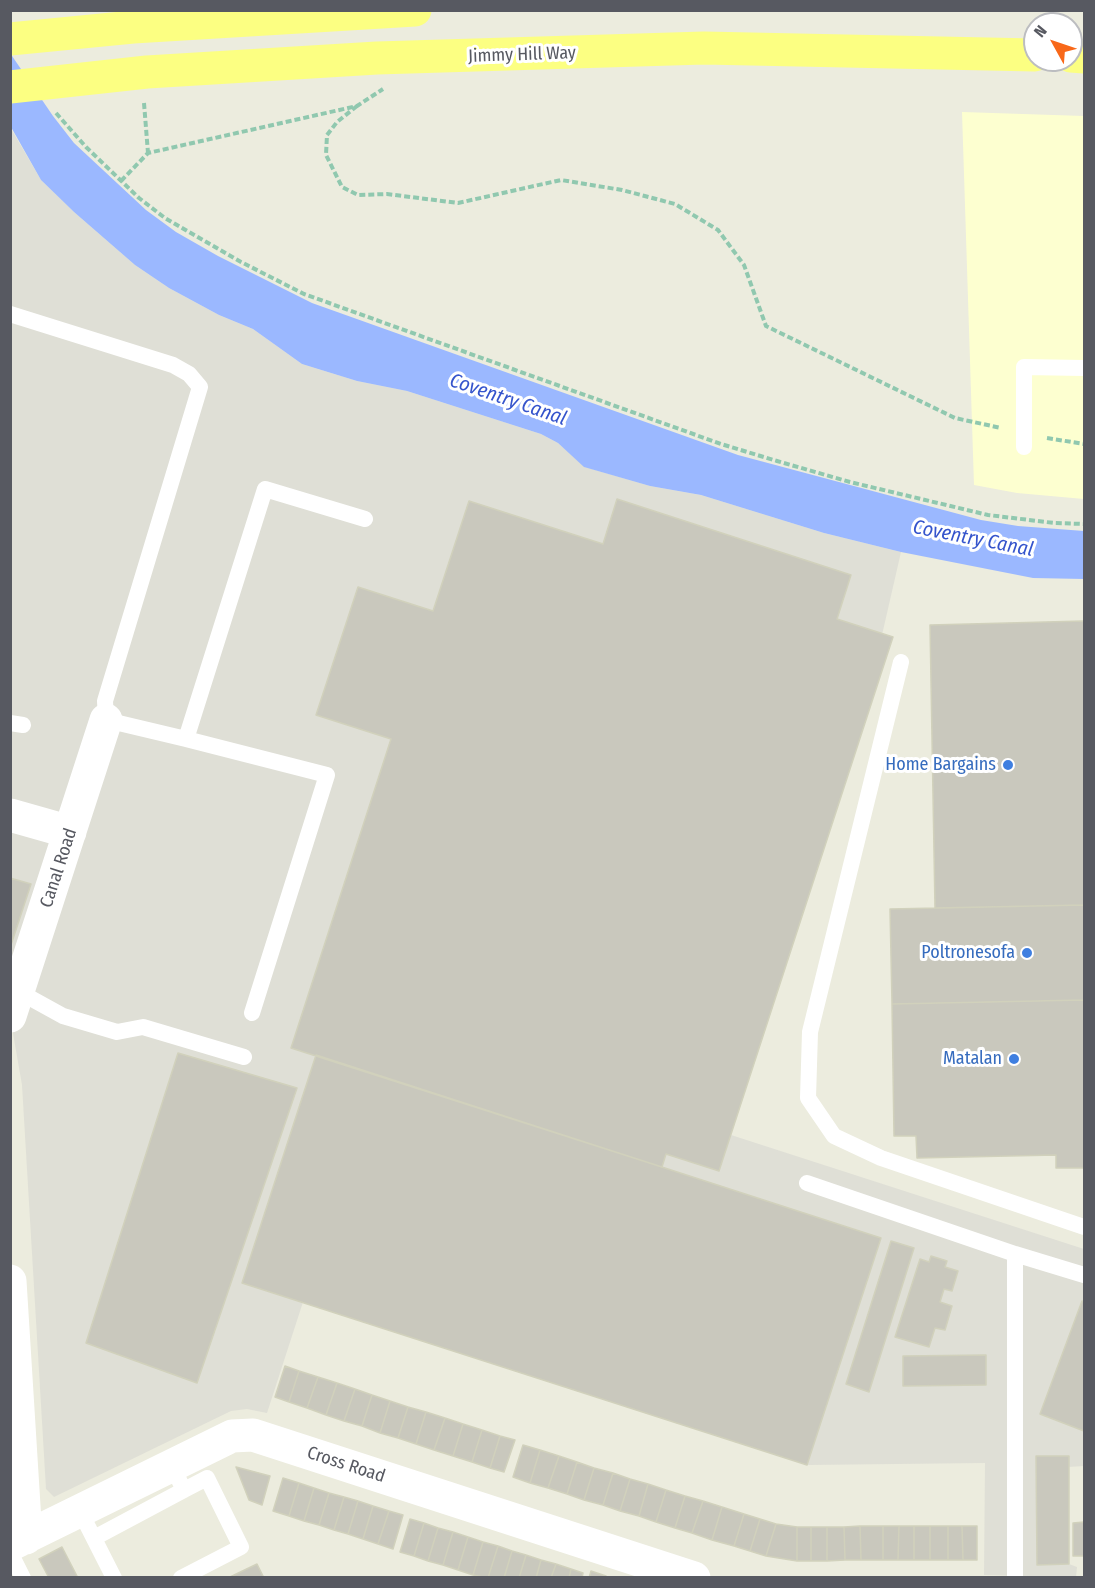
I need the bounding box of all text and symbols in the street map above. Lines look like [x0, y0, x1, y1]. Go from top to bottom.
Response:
north arrow [1023, 12, 1083, 72]
text: N [1030, 22, 1051, 41]
street label: Jimmy Hill Way [468, 42, 576, 68]
water label: Coventry Canal [446, 369, 570, 431]
water label: Coventry Canal [911, 516, 1035, 562]
place label: Home Bargains [885, 754, 996, 776]
marker: Home Bargains [1001, 758, 1015, 772]
street label: Canal Road [36, 826, 82, 910]
place label: Poltronesofa [921, 942, 1015, 964]
marker: Poltronesofa [1020, 946, 1034, 960]
place label: Matalan [943, 1048, 1002, 1070]
marker: Matalan [1007, 1052, 1021, 1066]
street label: Cross Road [304, 1442, 388, 1488]

